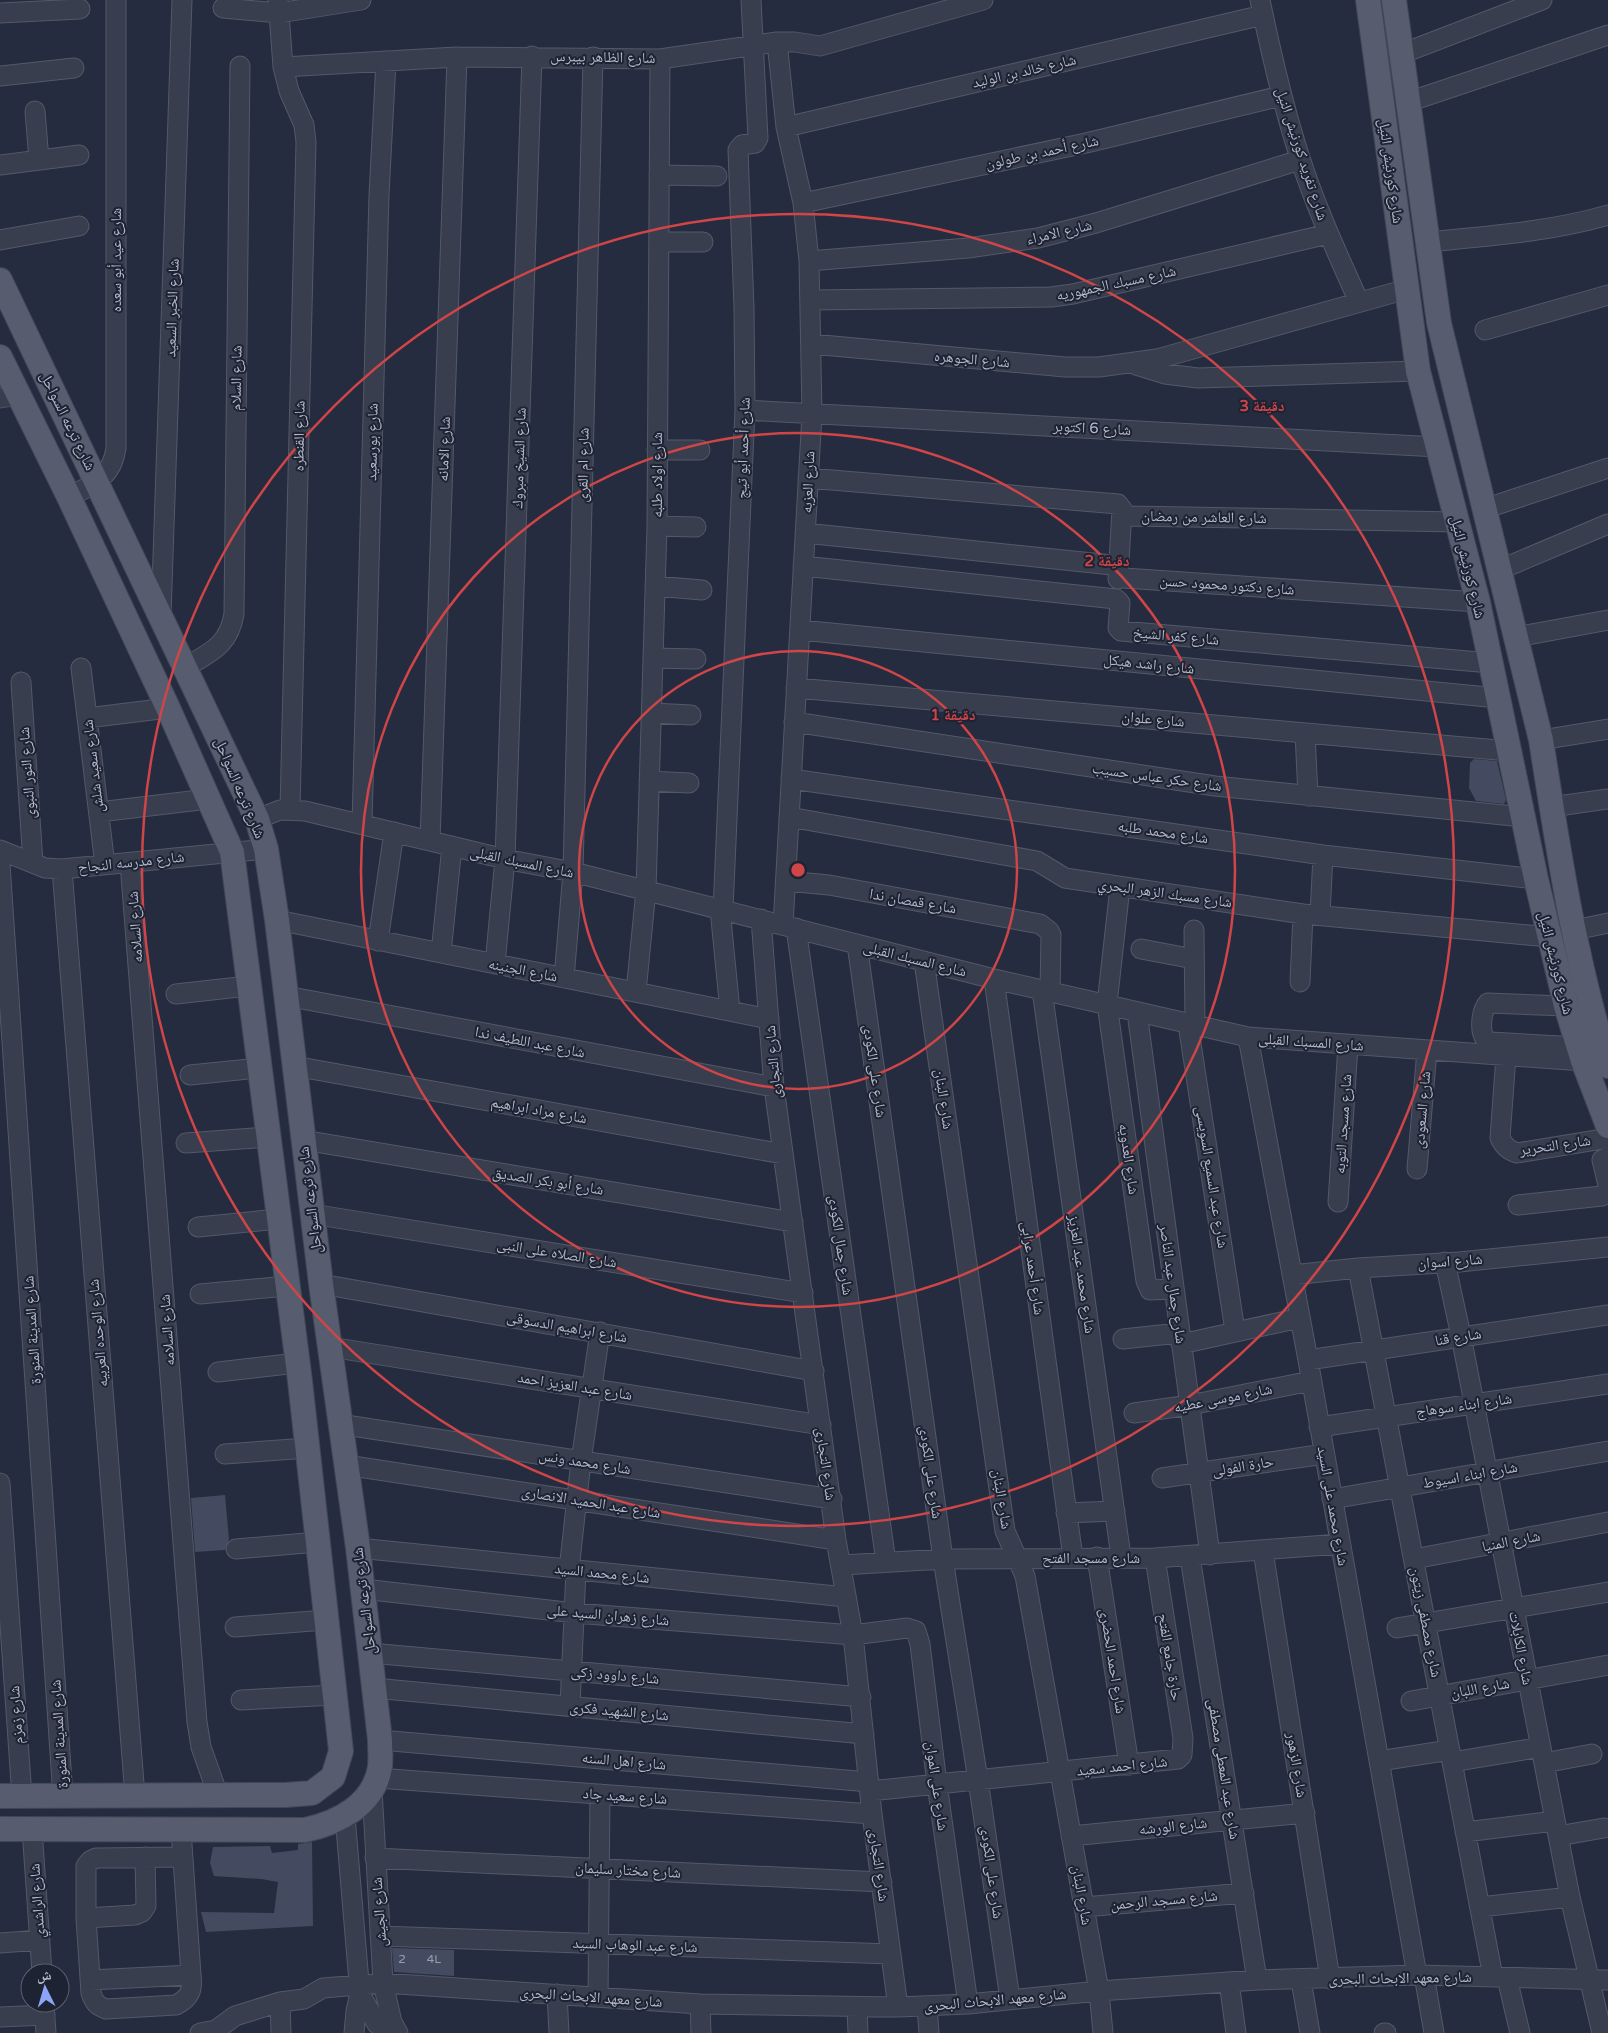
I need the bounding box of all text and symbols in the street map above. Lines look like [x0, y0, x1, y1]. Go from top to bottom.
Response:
street label: شارع الظاهر بيبرس [550, 47, 656, 68]
street label: شارع خالد بن الوليد [970, 50, 1078, 93]
street label: شارع تفريد كورنيش النيل [1271, 85, 1332, 223]
street label: شارع كورنيش النيل [1374, 117, 1407, 225]
street label: شارع أحمد بن طولون [984, 131, 1101, 174]
street label: شارع عيد أبو سعده [107, 208, 126, 312]
street label: شارع الامراء [1024, 216, 1094, 249]
street label: شارع الخبر السعيد [161, 258, 184, 358]
street label: شارع مسبك الجمهوريه [1055, 261, 1178, 305]
street label: شارع السلام [226, 345, 247, 411]
street label: شارع الجوهره [933, 347, 1011, 372]
street label: شارع ترعه السواحل [35, 369, 100, 474]
street label: شارع أحمد أبو تيج [732, 397, 755, 499]
text: 3 دقيقة [1240, 397, 1284, 415]
street label: شارع القنطره [289, 400, 310, 472]
street label: شارع بورسعيد [362, 403, 383, 481]
street label: شارع الشيخ مبروك [508, 407, 531, 509]
street label: شارع الامانه [434, 416, 455, 482]
street label: شارع 6 اكتوبر [1051, 417, 1132, 440]
street label: شارع ام القرى [573, 427, 594, 503]
street label: شارع اولاد طلبه [648, 432, 667, 518]
street label: شارع العزبه [797, 450, 820, 514]
street label: شارع العاشر من رمضان [1141, 507, 1267, 528]
street label: شارع كورنيش النيل [1446, 514, 1490, 621]
text: 2 دقيقة [1085, 552, 1129, 570]
street label: شارع دكتور محمود حسن [1159, 571, 1295, 600]
street label: شارع كفر الشيخ [1132, 623, 1220, 650]
street label: شارع راشد هيكل [1102, 650, 1196, 679]
text: 1 دقيقة [931, 706, 975, 724]
street label: شارع علوان [1121, 707, 1185, 732]
street label: شارع سعيد شلش [78, 718, 109, 814]
street label: شارع النور النبوى [15, 726, 40, 820]
street label: شارع ترعه السواحل [210, 735, 269, 842]
street label: شارع حكر عباس حسيب [1091, 759, 1223, 796]
street label: شارع محمد طلبه [1116, 817, 1210, 848]
street label: شارع المسبك القبلى [468, 842, 576, 883]
street label: شارع مدرسه النجاح [77, 847, 185, 878]
centre of rings [789, 861, 807, 879]
street label: شارع مسبك الزهر البحري [1096, 875, 1233, 914]
street label: شارع قمصان ندا [868, 885, 958, 918]
street label: شارع السلامه [124, 890, 147, 963]
street label: شارع كورنيش النيل [1534, 910, 1578, 1017]
street label: شارع المسبك القبلى [861, 938, 969, 981]
street label: شارع الجنينه [487, 954, 559, 987]
street label: شارع عبد اللطيف ندا [473, 1023, 587, 1062]
street label: شارع على الكودى [859, 1023, 890, 1119]
street label: شارع التجارى [761, 1024, 786, 1099]
street label: شارع المسبك القبلى [1258, 1029, 1364, 1056]
street label: شارع البنان [930, 1068, 957, 1130]
street label: شارع السعودى [1410, 1070, 1435, 1150]
street label: شارع مسجد التوبه [1331, 1073, 1356, 1175]
street label: شارع مراد ابراهيم [489, 1093, 589, 1128]
street label: شارع عبد السميع السويسى [1191, 1105, 1232, 1250]
street label: شارع العدويه [1114, 1122, 1143, 1196]
street label: شارع التحرير [1517, 1131, 1592, 1160]
street label: شارع ترعه السواحل [294, 1145, 326, 1254]
street label: شارع أبو بكر الصديق [491, 1163, 605, 1200]
street label: شارع جمال الكودى [824, 1194, 857, 1296]
street label: شارع محمد عبد العزيز [1064, 1213, 1099, 1335]
street label: شارع أحمد عرابى [1017, 1220, 1048, 1316]
street label: شارع جمال عبد الناصر [1155, 1222, 1190, 1345]
street label: شارع الصلاه على النبى [496, 1235, 618, 1272]
street label: شارع اسوان [1417, 1250, 1483, 1273]
street label: شارع المدينة المنورة [19, 1275, 46, 1385]
street label: شارع الوحده العربيه [84, 1278, 113, 1388]
street label: شارع السلامه [156, 1293, 179, 1366]
street label: شارع ابراهيم الدسوقى [505, 1308, 629, 1347]
street label: شارع قنا [1433, 1324, 1483, 1351]
street label: شارع عبد العزيز احمد [516, 1368, 634, 1405]
street label: شارع موسى عطيه [1172, 1380, 1274, 1417]
street label: شارع ابناء سوهاج [1415, 1389, 1513, 1422]
street label: شارع على الكودى [915, 1424, 946, 1520]
street label: شارع التجارى [811, 1426, 840, 1502]
street label: شارع محمد على السيد [1313, 1445, 1352, 1567]
street label: شارع محمد ونس [538, 1446, 632, 1479]
street label: حارة الفولى [1211, 1452, 1276, 1481]
street label: شارع ابناء اسيوط [1421, 1458, 1519, 1493]
street label: شارع البنان [987, 1468, 1016, 1531]
street label: شارع عبد الحميد الانصارى [520, 1482, 662, 1523]
street label: شارع المنيا [1480, 1527, 1542, 1556]
street label: شارع ترعه السواحل [348, 1546, 380, 1655]
street label: شارع مسجد الفتح [1042, 1549, 1140, 1568]
street label: شارع محمد السيد [553, 1559, 651, 1588]
street label: شارع مصطفى زيتون [1405, 1565, 1446, 1679]
street label: شارع زهران السيد على [546, 1601, 670, 1630]
street label: شارع احمد الحضرى [1095, 1607, 1130, 1715]
street label: شارع الكابلات [1504, 1610, 1537, 1687]
street label: حارة جامع الفتح [1153, 1612, 1186, 1703]
street label: شارع داوود زكى [570, 1662, 660, 1689]
street label: شارع اللبان [1449, 1674, 1511, 1703]
street label: شارع المدينة المنورة [46, 1679, 73, 1789]
street label: شارع زمزم [5, 1685, 28, 1745]
street label: شارع عبد المعطى مصطفى [1203, 1697, 1244, 1841]
street label: شارع الشهيد فكرى [568, 1698, 670, 1725]
street label: شارع الزهور [1282, 1730, 1311, 1799]
street label: شارع على الموان [921, 1740, 952, 1832]
street label: شارع اهل السنه [581, 1748, 667, 1775]
street label: شارع احمد سعيد [1076, 1752, 1169, 1781]
street label: شارع سعيد جاد [582, 1784, 668, 1809]
street label: شارع الورشه [1138, 1813, 1208, 1840]
street label: شارع على الكودى [976, 1824, 1007, 1920]
street label: شارع التجارى [864, 1827, 893, 1903]
street label: شارع مختار سليمان [575, 1858, 681, 1883]
street label: شارع الراشدي [25, 1863, 51, 1939]
street label: شارع البنان [1067, 1864, 1096, 1927]
street label: شارع الجيش [368, 1876, 391, 1947]
street label: شارع مسجد الرحمن [1110, 1886, 1219, 1915]
street label: شارع عبد الوهاب السيد [572, 1934, 698, 1957]
house number: 2 [398, 1952, 406, 1966]
house number: 4L [427, 1952, 441, 1966]
north arrow [20, 1963, 70, 2013]
text: ش [36, 1966, 52, 1985]
street label: شارع معهد الابحاث البحرى [1328, 1968, 1472, 1989]
street label: شارع معهد الابحاث البحرى [519, 1983, 663, 2012]
street label: شارع معهد الابحاث البحرى [923, 1985, 1067, 2016]

